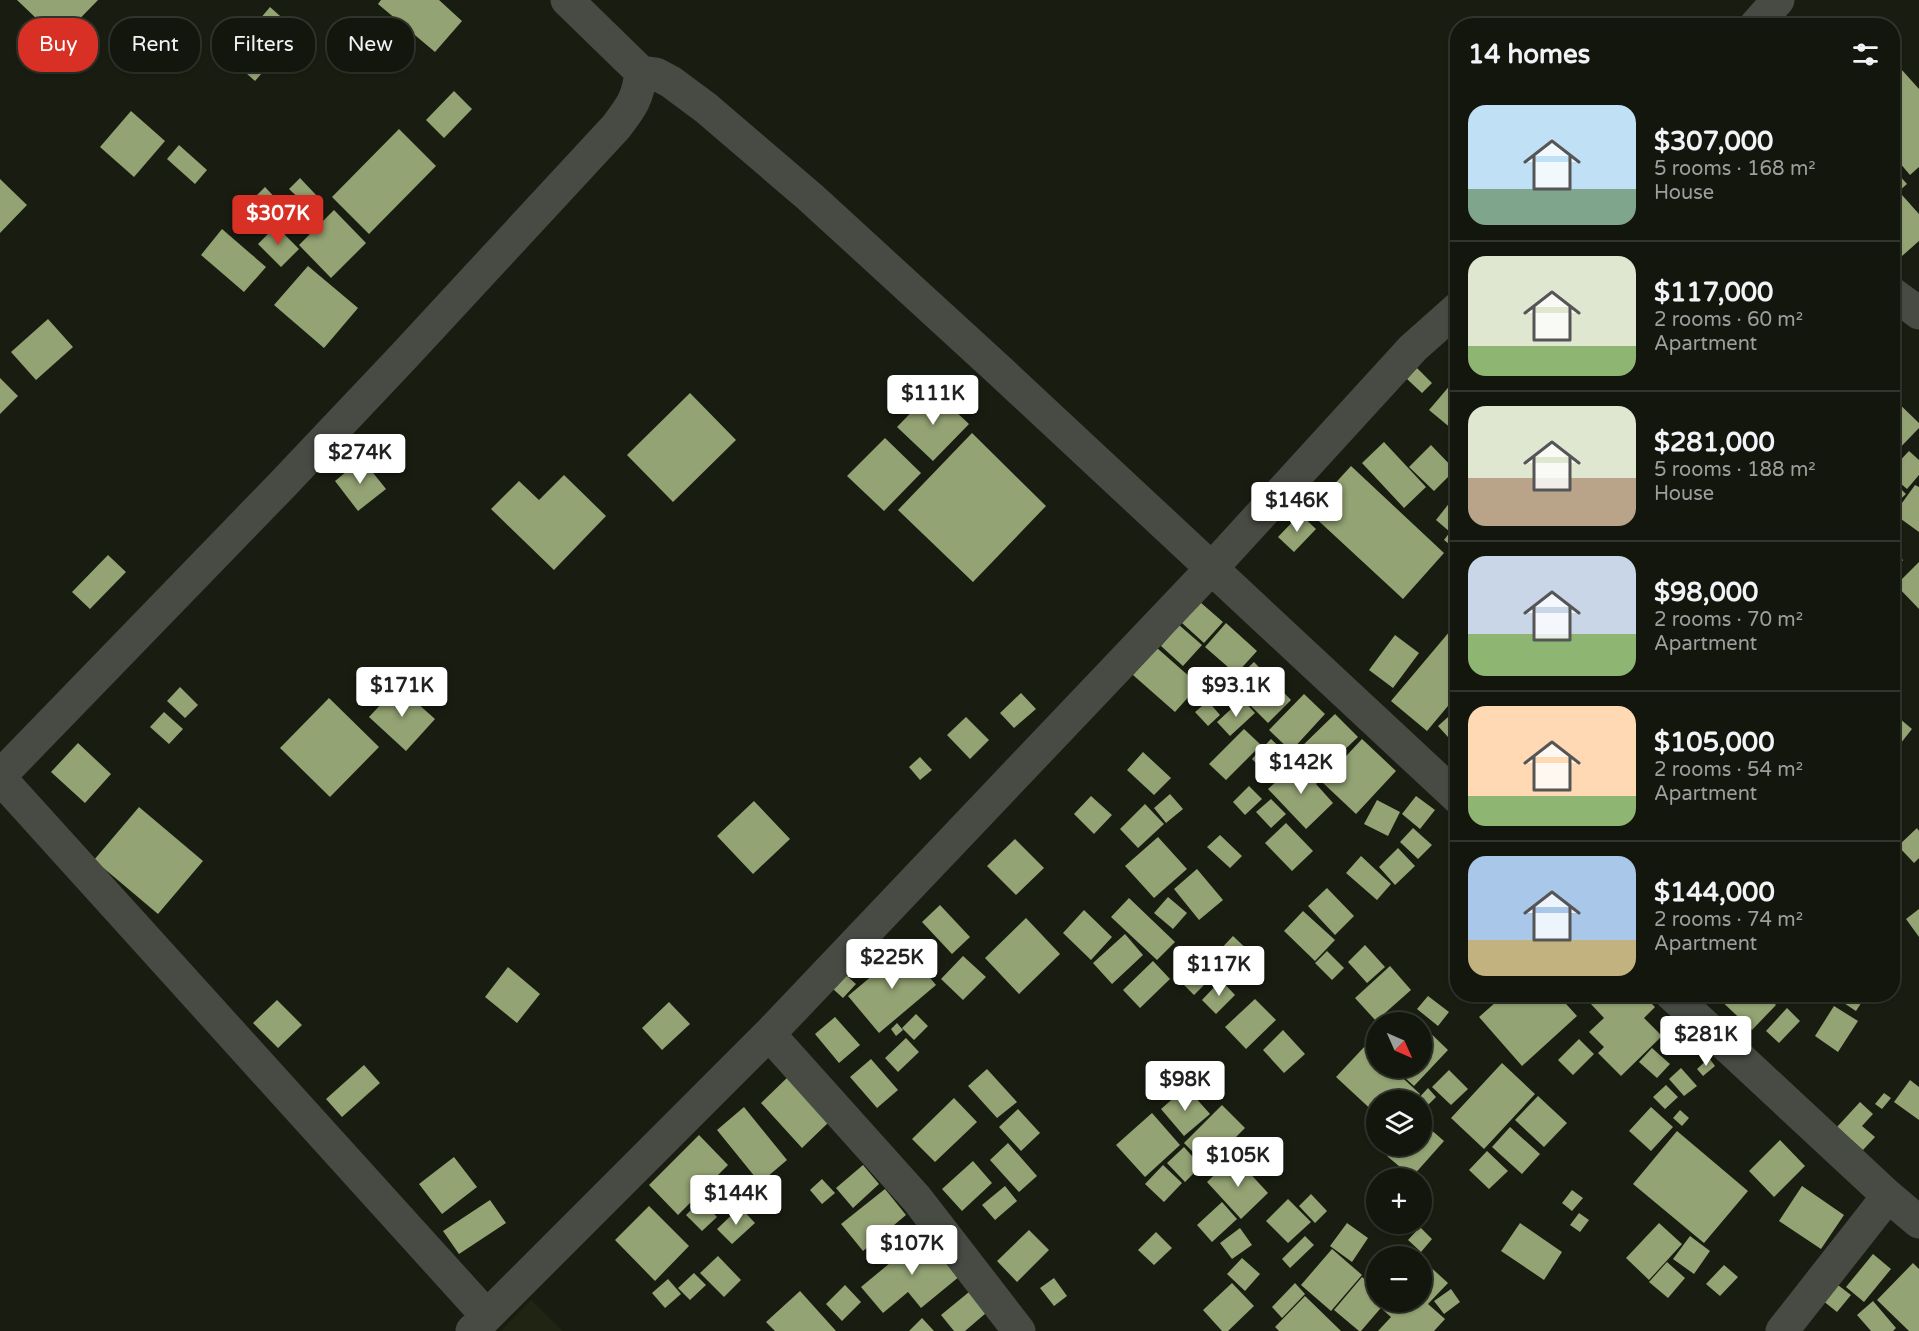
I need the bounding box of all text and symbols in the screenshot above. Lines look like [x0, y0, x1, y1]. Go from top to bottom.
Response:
chip: Buy [18, 18, 98, 72]
chip: Rent [110, 18, 200, 72]
chip: Filters [212, 18, 315, 72]
chip: New [327, 18, 414, 72]
icon: filters [1849, 38, 1882, 71]
text: 14 homes [1468, 39, 1590, 70]
text: $307,000 [1654, 126, 1773, 157]
icon: home [1516, 129, 1588, 201]
text: 5 rooms · 168 m² [1654, 157, 1816, 181]
text: House [1654, 181, 1714, 205]
pin: $307K [236, 195, 320, 246]
text: $307K [246, 202, 310, 226]
text: $117,000 [1654, 277, 1773, 308]
icon: home [1516, 280, 1588, 352]
text: 2 rooms · 60 m² [1654, 308, 1803, 332]
text: Apartment [1654, 332, 1757, 356]
pin: $111K [891, 375, 975, 426]
text: $111K [901, 382, 965, 406]
text: $281,000 [1654, 427, 1775, 458]
icon: home [1516, 430, 1588, 502]
pin: $274K [318, 434, 402, 485]
text: $274K [328, 441, 392, 465]
text: 5 rooms · 188 m² [1654, 458, 1816, 482]
pin: $146K [1255, 482, 1339, 533]
text: House [1654, 482, 1714, 506]
text: $146K [1265, 489, 1329, 513]
text: $98,000 [1654, 577, 1758, 608]
icon: home [1516, 580, 1588, 652]
text: 2 rooms · 70 m² [1654, 608, 1803, 632]
text: Apartment [1654, 632, 1757, 656]
pin: $171K [360, 667, 444, 718]
pin: $93.1K [1187, 667, 1285, 718]
text: $171K [370, 674, 434, 698]
text: $93.1K [1202, 674, 1270, 698]
text: $105,000 [1654, 727, 1774, 758]
icon: home [1516, 730, 1588, 802]
pin: $142K [1259, 744, 1343, 795]
text: $142K [1269, 751, 1333, 775]
text: 2 rooms · 54 m² [1654, 758, 1803, 782]
text: Apartment [1654, 782, 1757, 806]
text: $144,000 [1654, 877, 1775, 908]
icon: home [1516, 880, 1588, 952]
text: 2 rooms · 74 m² [1654, 908, 1803, 932]
text: Apartment [1654, 932, 1757, 956]
pin: $225K [850, 939, 934, 990]
text: $225K [860, 946, 924, 970]
pin: $117K [1177, 946, 1261, 997]
text: $117K [1187, 953, 1251, 977]
north arrow [1366, 1012, 1432, 1078]
map controls [1366, 1012, 1432, 1312]
pin: $281K [1664, 1016, 1748, 1067]
text: $281K [1674, 1023, 1738, 1047]
pin: $98K [1149, 1061, 1221, 1112]
text: $98K [1160, 1068, 1210, 1092]
button: layers [1366, 1090, 1432, 1156]
pin: $105K [1196, 1137, 1280, 1188]
text: $105K [1206, 1144, 1270, 1168]
button: + [1366, 1168, 1432, 1234]
pin: $144K [694, 1175, 778, 1226]
text: $144K [704, 1182, 768, 1206]
pin: $107K [870, 1225, 954, 1276]
text: $107K [880, 1232, 944, 1256]
button: − [1366, 1246, 1432, 1312]

